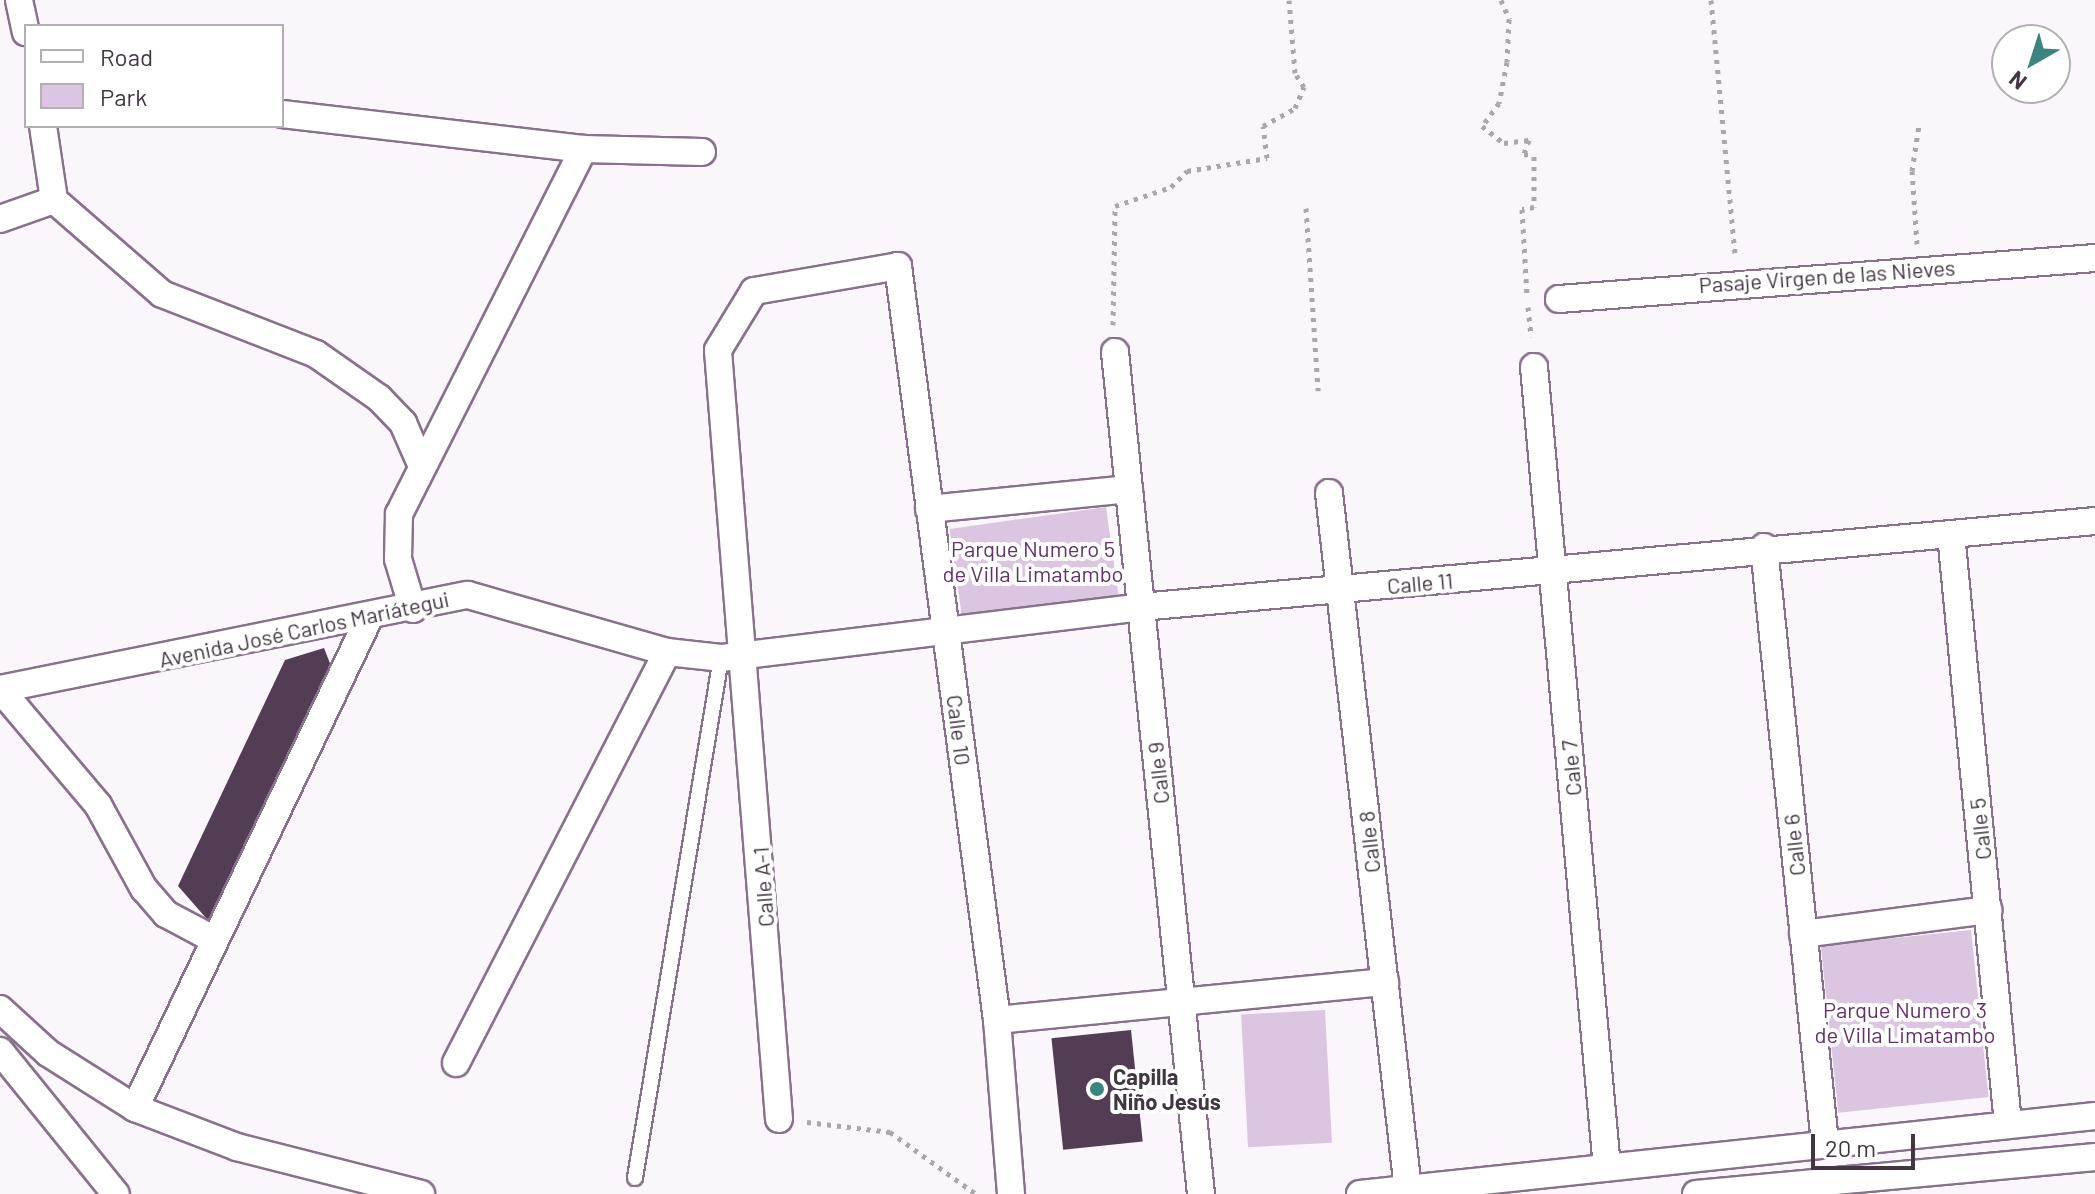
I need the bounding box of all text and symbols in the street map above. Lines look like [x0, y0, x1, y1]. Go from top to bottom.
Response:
legend [24, 24, 284, 128]
north arrow [1991, 24, 2071, 104]
text: Road [100, 42, 153, 71]
text: N [2003, 66, 2031, 96]
text: Park [100, 82, 147, 111]
street label: Pasaje Virgen de las Nieves [1698, 254, 1956, 298]
park label: Parque Numero 5 de Villa Limatambo [942, 535, 1124, 586]
street label: Calle 11 [1386, 567, 1454, 599]
street label: Avenida José Carlos Mariátegui [157, 585, 451, 673]
street label: Calle 10 [942, 693, 976, 767]
street label: Cale 7 [1555, 739, 1587, 797]
street label: Calle 9 [1142, 741, 1174, 805]
street label: Calle 5 [1964, 797, 1996, 861]
street label: Calle 8 [1353, 810, 1385, 874]
street label: Calle 6 [1778, 813, 1810, 877]
street label: Calle A-1 [747, 846, 779, 928]
park label: Parque Numero 3 de Villa Limatambo [1814, 996, 1996, 1048]
place label: Capilla Niño Jesús [1113, 1063, 1221, 1114]
marker: Capilla Niño Jesús [1088, 1080, 1106, 1098]
scale bar [1815, 1118, 1919, 1168]
text: 20 m [1825, 1133, 1876, 1162]

